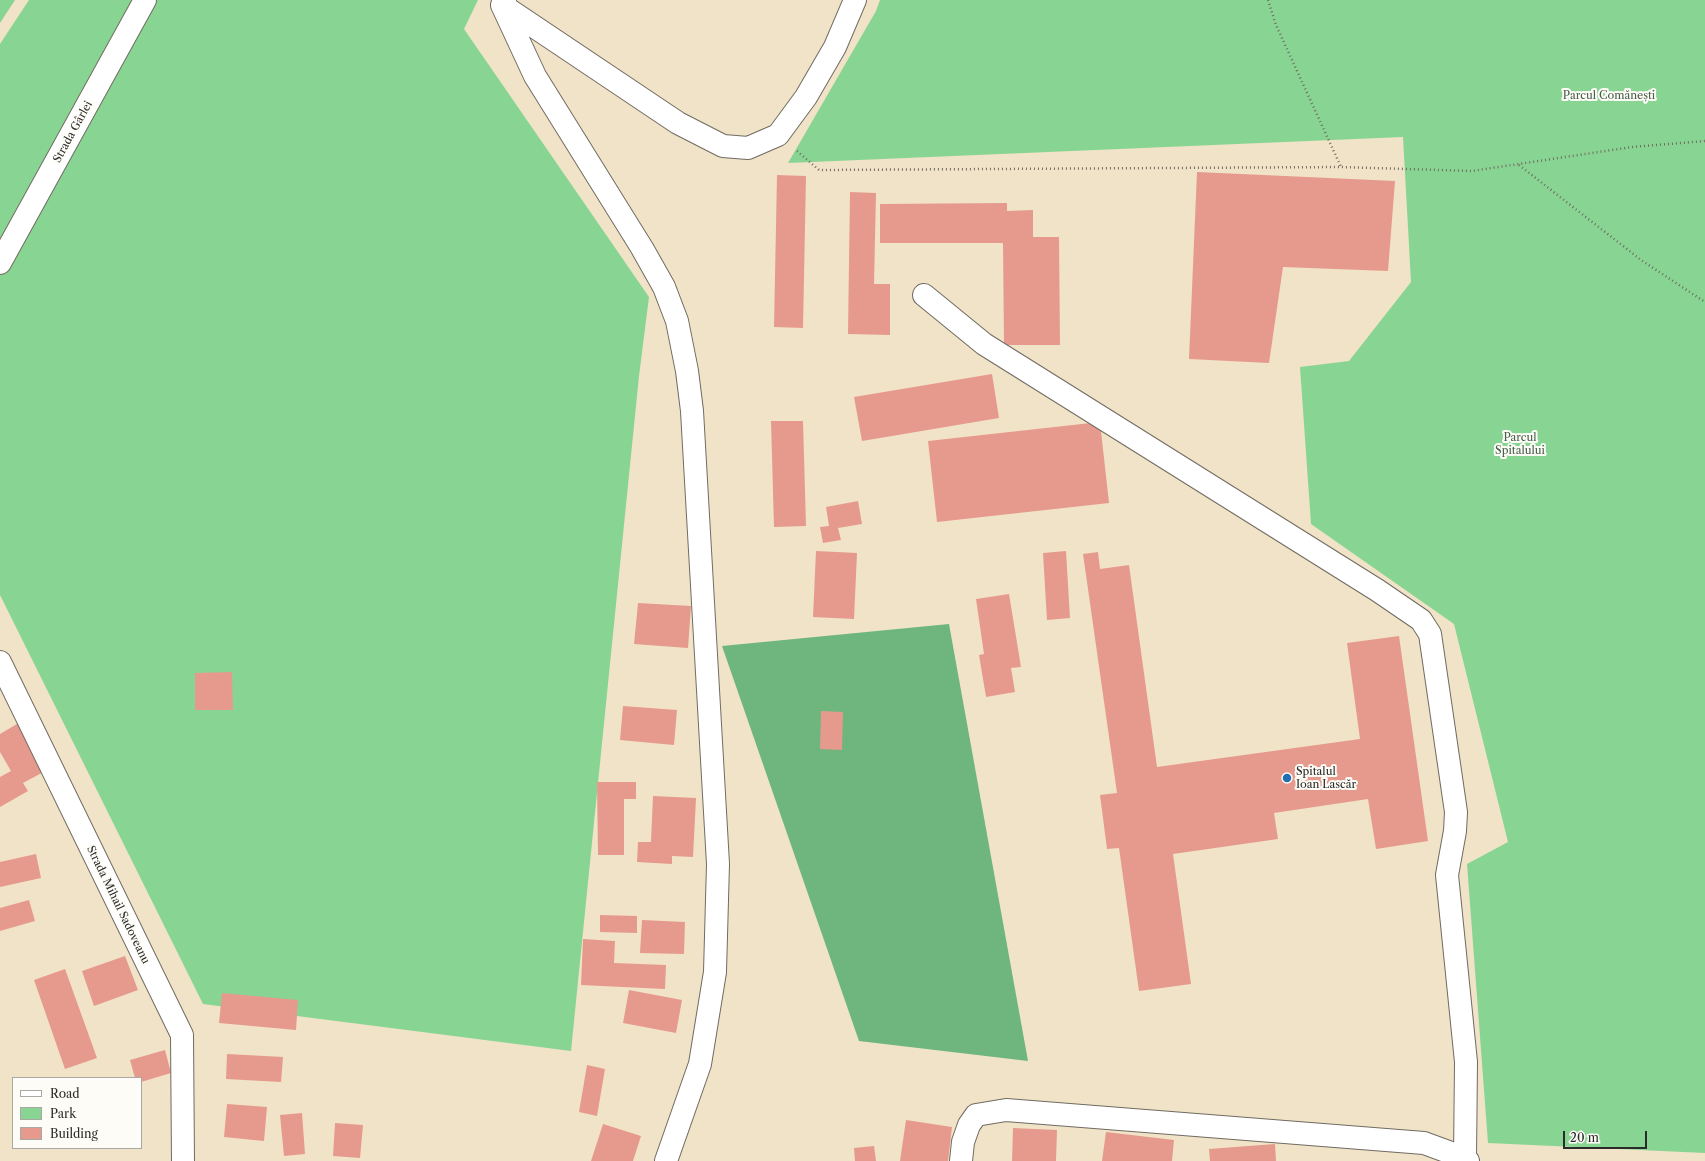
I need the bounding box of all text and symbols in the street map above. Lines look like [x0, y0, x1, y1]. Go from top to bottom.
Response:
park label: Parcul Comănești [1563, 89, 1655, 103]
street label: Strada Gârlei [51, 99, 95, 165]
park label: Parcul Spitalului [1495, 431, 1545, 457]
place label: Spitalul Ioan Lascăr [1296, 765, 1356, 791]
marker: Spitalul Ioan Lascăr [1281, 772, 1293, 784]
street label: Strada Mihail Sadoveanu [84, 844, 152, 966]
legend [12, 1077, 142, 1149]
text: Road [50, 1086, 80, 1101]
text: Park [50, 1106, 76, 1121]
scale bar [1565, 1123, 1649, 1149]
text: Building [50, 1126, 98, 1141]
text: 20 m [1570, 1130, 1599, 1145]

